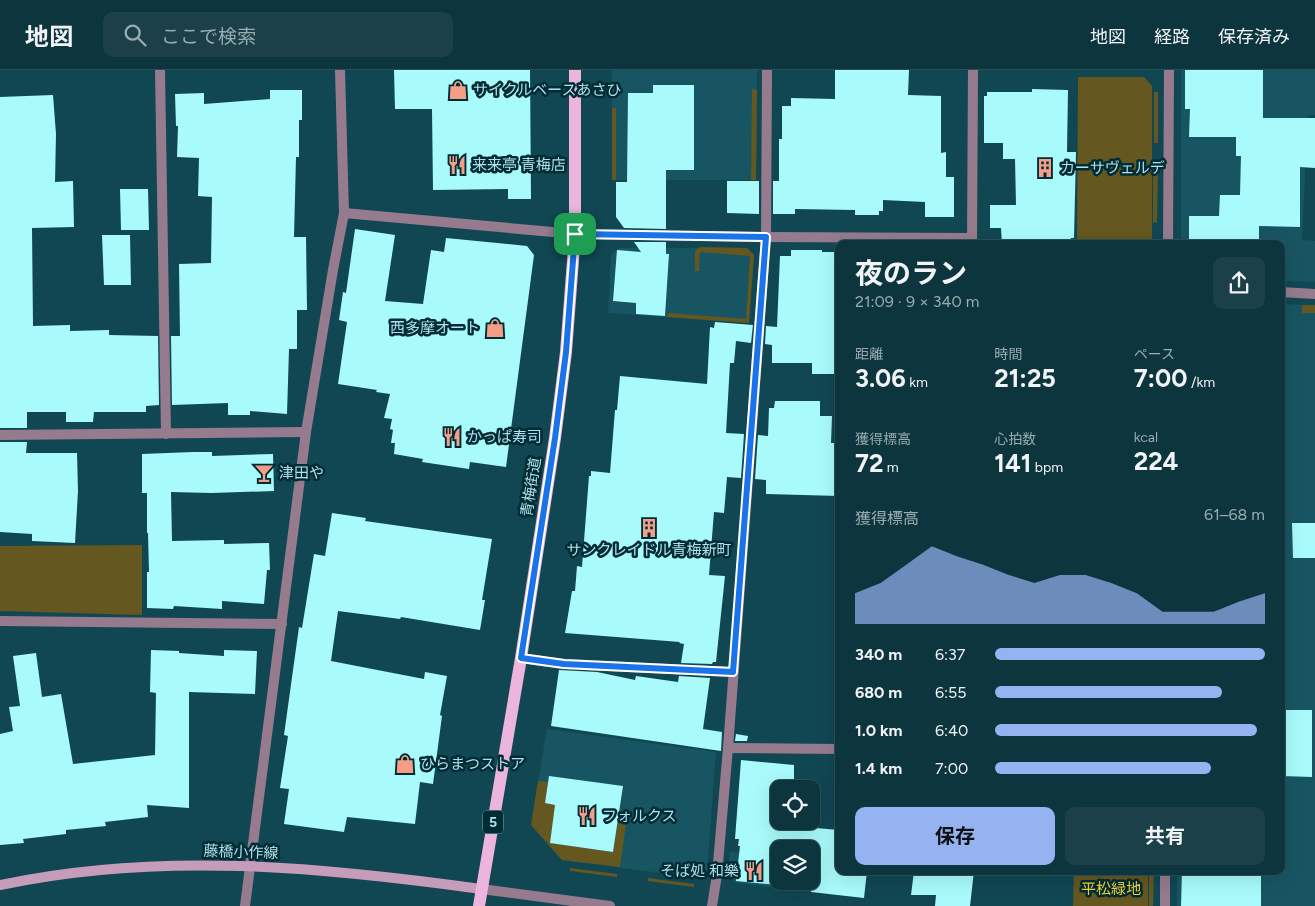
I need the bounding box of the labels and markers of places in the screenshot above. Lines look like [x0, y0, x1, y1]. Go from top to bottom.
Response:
shop icon: サイクルベースあさひ [447, 79, 469, 101]
place label: サイクルベースあさひ [473, 81, 622, 99]
restaurant icon: 来来亭 青梅店 [446, 154, 468, 176]
place label: 来来亭 青梅店 [472, 156, 566, 174]
building icon: カーサヴェルデ [1034, 157, 1056, 179]
place label: カーサヴェルデ [1060, 159, 1165, 177]
pin [554, 213, 596, 255]
shop icon: 西多摩オート [484, 317, 506, 339]
place label: 西多摩オート [390, 319, 480, 337]
restaurant icon: かっぱ寿司 [441, 426, 463, 448]
place label: かっぱ寿司 [467, 428, 542, 446]
bar icon: 津田や [253, 462, 275, 484]
place label: 津田や [279, 464, 324, 482]
building icon: サンクレイドル青梅新町 [638, 517, 660, 539]
place label: サンクレイドル青梅新町 [566, 541, 732, 559]
shop icon: ひらまつストア [394, 753, 416, 775]
place label: ひらまつストア [420, 755, 525, 773]
restaurant icon: フォルクス [576, 805, 598, 827]
place label: フォルクス [602, 807, 677, 825]
restaurant icon: そば処 和樂 [743, 860, 765, 882]
place label: そば処 和樂 [660, 862, 739, 880]

